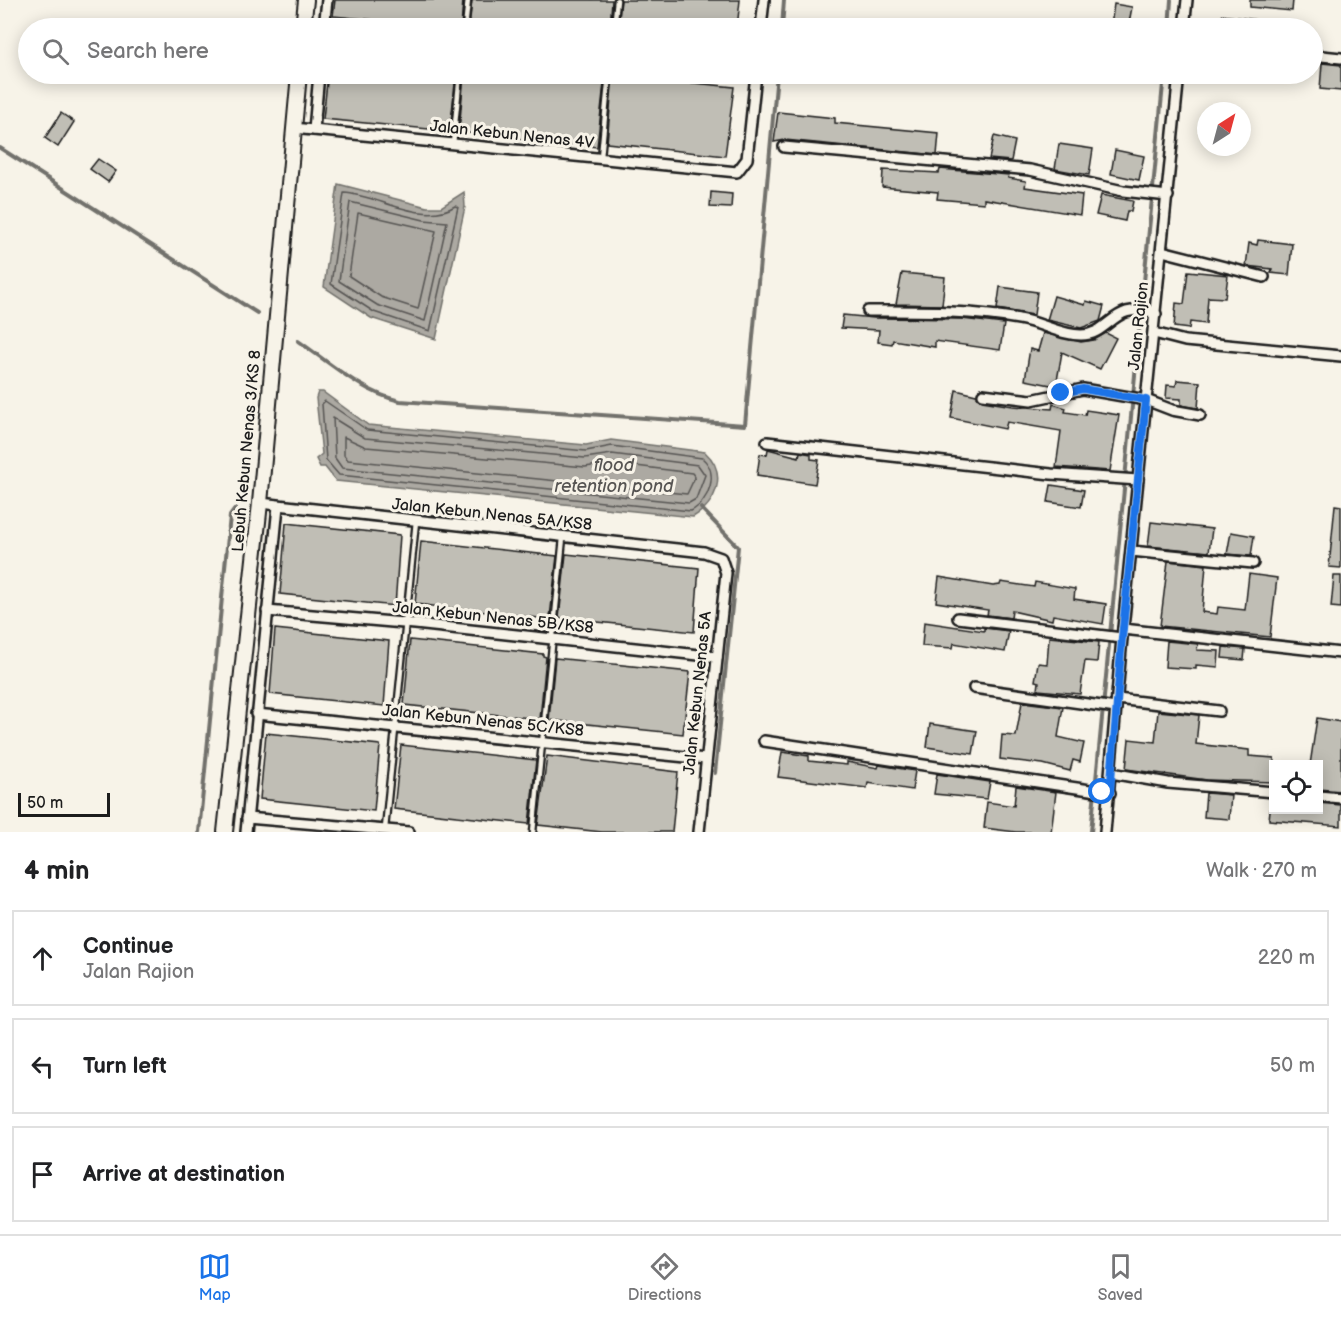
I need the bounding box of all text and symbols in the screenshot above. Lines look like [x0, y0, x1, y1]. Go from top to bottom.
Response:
search box [18, 18, 1323, 84]
icon: search [39, 35, 72, 68]
text: Search here [87, 38, 209, 65]
north arrow [1197, 102, 1251, 156]
street label: Jalan Kebun Nenas 4V [429, 117, 595, 153]
street label: Jalan Rajion [1125, 281, 1153, 371]
street label: Lebuh Kebun Nenas 3/KS 8 [229, 349, 265, 553]
route end [1047, 379, 1073, 405]
water label: flood retention pond [555, 455, 674, 497]
street label: Jalan Kebun Nenas 5A/KS8 [391, 495, 593, 535]
street label: Jalan Kebun Nenas 5B/KS8 [391, 598, 595, 638]
street label: Jalan Kebun Nenas 5A [680, 610, 716, 776]
street label: Jalan Kebun Nenas 5C/KS8 [381, 701, 585, 741]
map controls [1269, 760, 1323, 814]
button: locate [1269, 760, 1323, 814]
route start [1088, 778, 1114, 804]
scale bar [18, 790, 110, 818]
text: 50 m [27, 794, 63, 813]
text: 4 min [24, 856, 89, 887]
text: Walk · 270 m [1206, 859, 1317, 883]
text: Continue [83, 933, 173, 960]
icon: ahead [26, 942, 59, 975]
text: 220 m [1258, 946, 1315, 970]
text: Jalan Rajion [83, 960, 194, 984]
icon: left [26, 1050, 59, 1083]
text: Turn left [83, 1053, 167, 1080]
text: 50 m [1270, 1054, 1315, 1078]
icon: arrive [26, 1158, 59, 1191]
text: Arrive at destination [83, 1161, 285, 1188]
tab: Map [198, 1250, 231, 1305]
tab: Directions [628, 1250, 701, 1305]
tab: Saved [1098, 1250, 1143, 1305]

